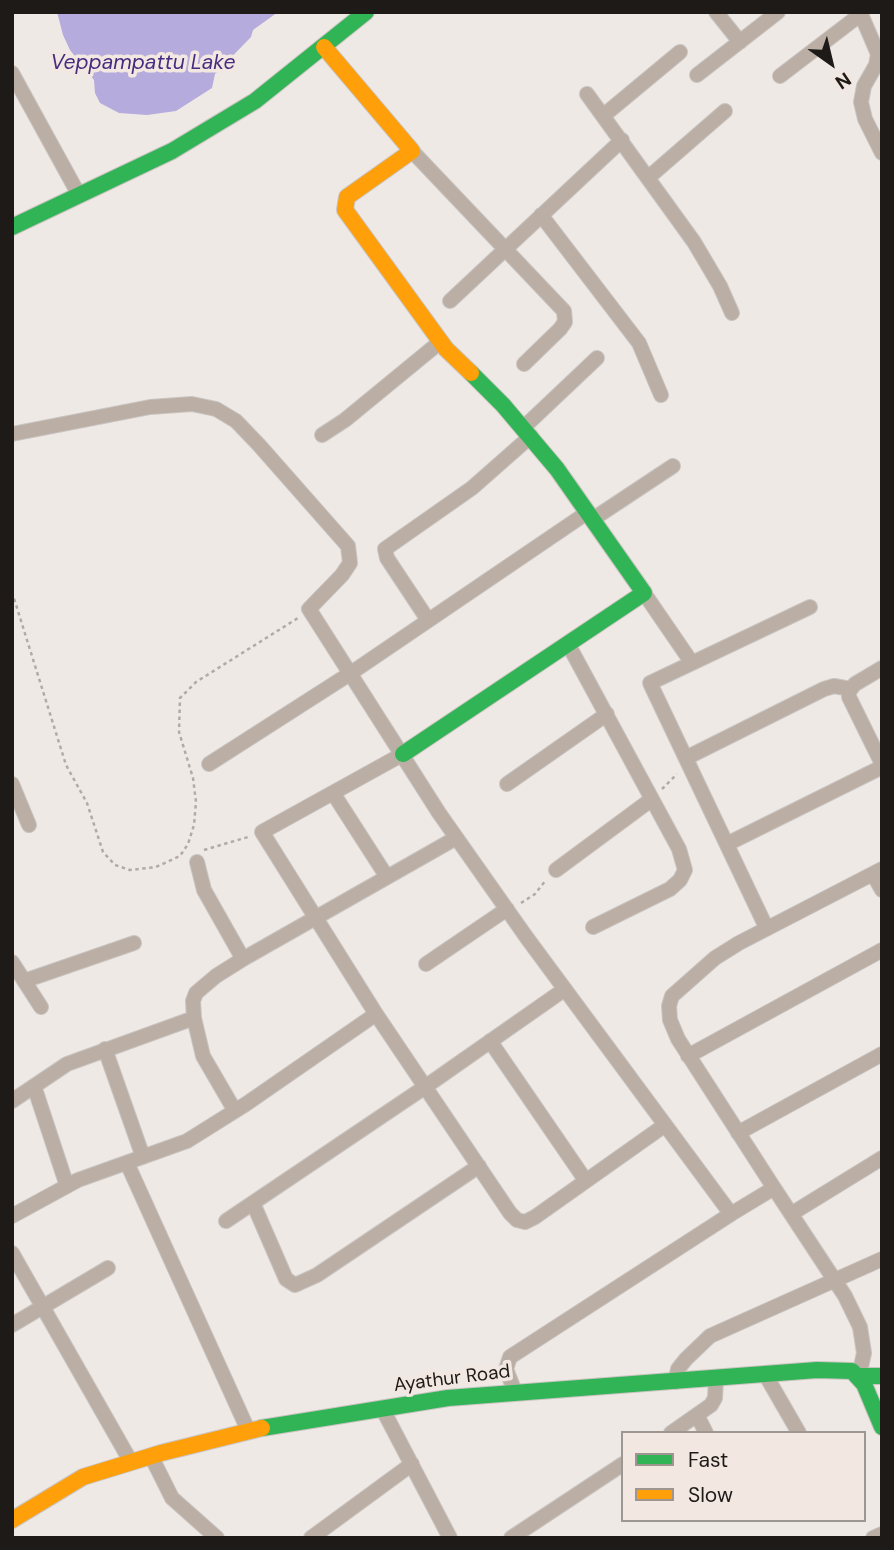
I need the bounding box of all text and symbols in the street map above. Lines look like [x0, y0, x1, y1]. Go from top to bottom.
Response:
north arrow [796, 28, 866, 98]
water label: Veppampattu Lake [50, 50, 236, 76]
text: N [830, 67, 856, 95]
street label: Ayathur Road [392, 1361, 512, 1397]
legend [621, 1431, 866, 1522]
text: Fast [688, 1446, 728, 1474]
text: Slow [688, 1481, 733, 1509]

